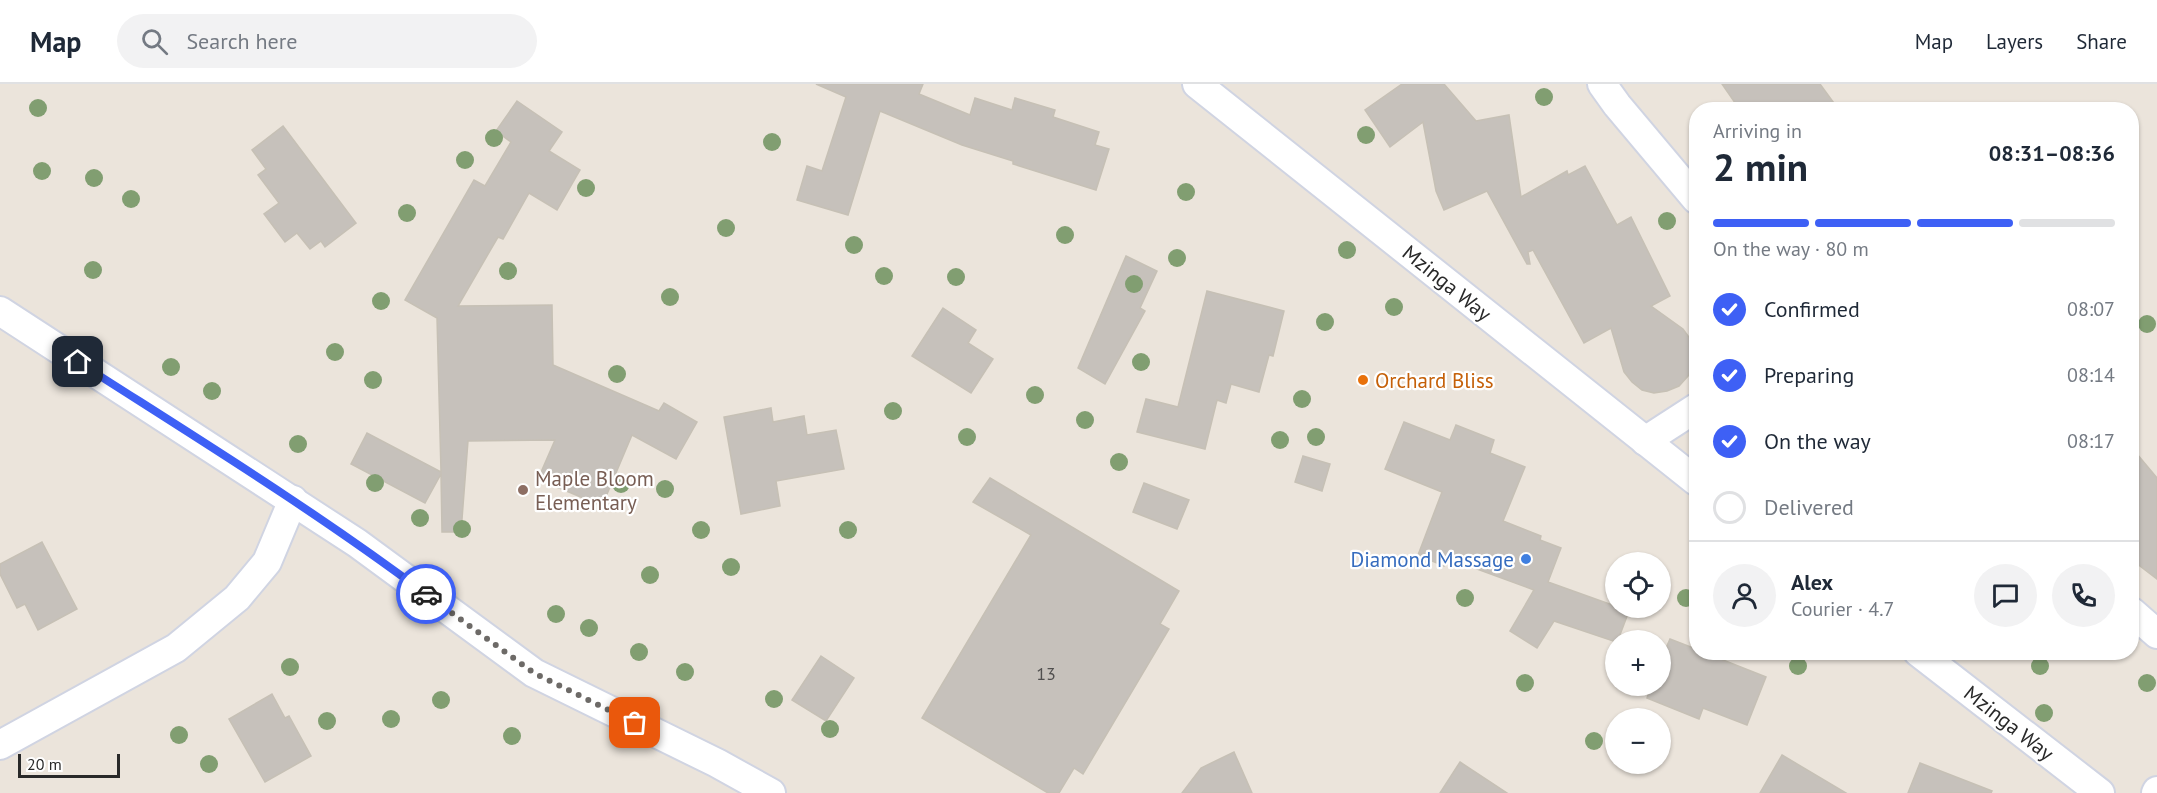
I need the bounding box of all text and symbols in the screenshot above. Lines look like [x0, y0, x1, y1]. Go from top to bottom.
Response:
search box [117, 14, 537, 68]
text: Map [30, 23, 81, 60]
icon: search [138, 25, 171, 58]
text: Search here [186, 27, 297, 55]
text: Map [1915, 28, 1953, 55]
text: Layers [1986, 28, 2043, 55]
text: Share [2076, 28, 2127, 55]
text: Arriving in [1713, 118, 1802, 144]
text: 08:31–08:36 [1989, 139, 2115, 167]
text: 2 min [1713, 141, 1808, 192]
text: On the way · 80 m [1713, 236, 1869, 262]
street label: Mzinga Way [1397, 239, 1497, 327]
icon: check [1713, 293, 1746, 326]
text: Confirmed [1764, 295, 1860, 323]
text: 08:07 [2067, 296, 2115, 322]
pin [52, 336, 103, 387]
icon: home [61, 345, 94, 378]
icon: check [1713, 359, 1746, 392]
text: Preparing [1764, 361, 1854, 389]
text: 08:14 [2067, 362, 2115, 388]
place label: Orchard Bliss [1375, 367, 1494, 394]
marker: Orchard Bliss [1356, 373, 1370, 387]
icon: check [1713, 425, 1746, 458]
text: On the way [1764, 427, 1871, 455]
text: 08:17 [2067, 428, 2115, 454]
place label: Maple Bloom Elementary [535, 465, 654, 516]
marker: Maple Bloom Elementary [516, 483, 530, 497]
text: Delivered [1764, 493, 1854, 521]
place label: Diamond Massage [1350, 546, 1514, 573]
marker: Diamond Massage [1519, 552, 1533, 566]
map controls [1605, 552, 1671, 774]
button: locate [1605, 552, 1671, 618]
courier [396, 564, 456, 624]
button: person [1713, 564, 1776, 627]
button: chat [1974, 564, 2037, 627]
button: phone [2052, 564, 2115, 627]
text: Alex [1791, 568, 1833, 596]
icon: car [410, 578, 443, 611]
text: Courier · 4.7 [1791, 596, 1894, 622]
button: + [1605, 630, 1671, 696]
house number: 13 [1036, 662, 1056, 685]
street label: Mzinga Way [1959, 680, 2060, 767]
pin [609, 697, 660, 748]
icon: bag [618, 706, 651, 739]
button: − [1605, 708, 1671, 774]
scale bar [18, 751, 120, 778]
text: 20 m [27, 754, 62, 774]

